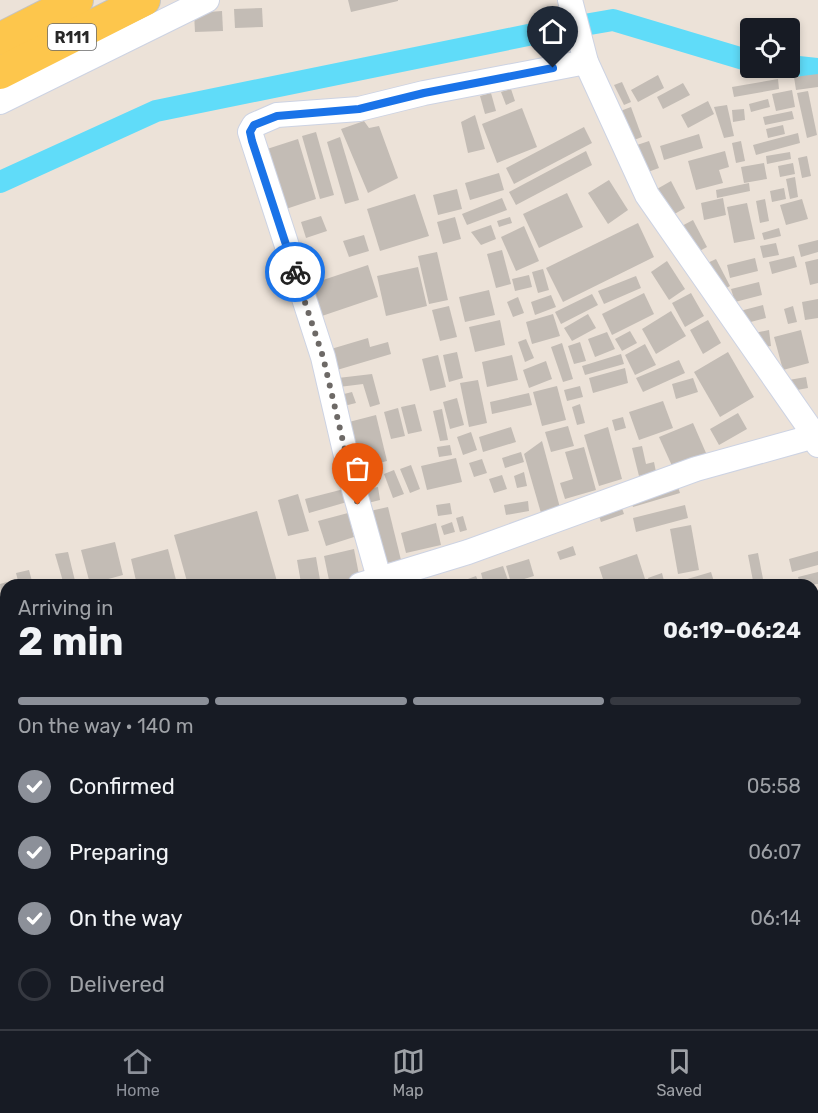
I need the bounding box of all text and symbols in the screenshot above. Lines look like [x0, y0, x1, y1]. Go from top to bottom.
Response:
pin [527, 6, 578, 68]
icon: home [536, 15, 569, 48]
map controls [740, 18, 800, 78]
button: locate [740, 18, 800, 78]
road number: R111 [48, 24, 96, 50]
courier [265, 242, 325, 302]
icon: bike [279, 256, 312, 289]
pin [332, 443, 383, 505]
icon: bag [341, 452, 374, 485]
text: Arriving in [18, 596, 113, 620]
text: 06:19–06:24 [663, 617, 801, 644]
text: 2 min [18, 619, 124, 665]
text: On the way · 140 m [18, 714, 194, 738]
icon: check [18, 770, 51, 803]
text: Confirmed [69, 773, 175, 800]
text: 05:58 [747, 774, 801, 798]
icon: check [18, 836, 51, 869]
text: Preparing [69, 839, 169, 866]
text: 06:07 [748, 840, 801, 864]
icon: check [18, 902, 51, 935]
text: On the way [69, 905, 183, 932]
text: 06:14 [750, 906, 801, 930]
text: Delivered [69, 971, 165, 998]
tab: Home [116, 1045, 160, 1100]
tab: Map [392, 1045, 425, 1100]
tab: Saved [656, 1045, 702, 1100]

